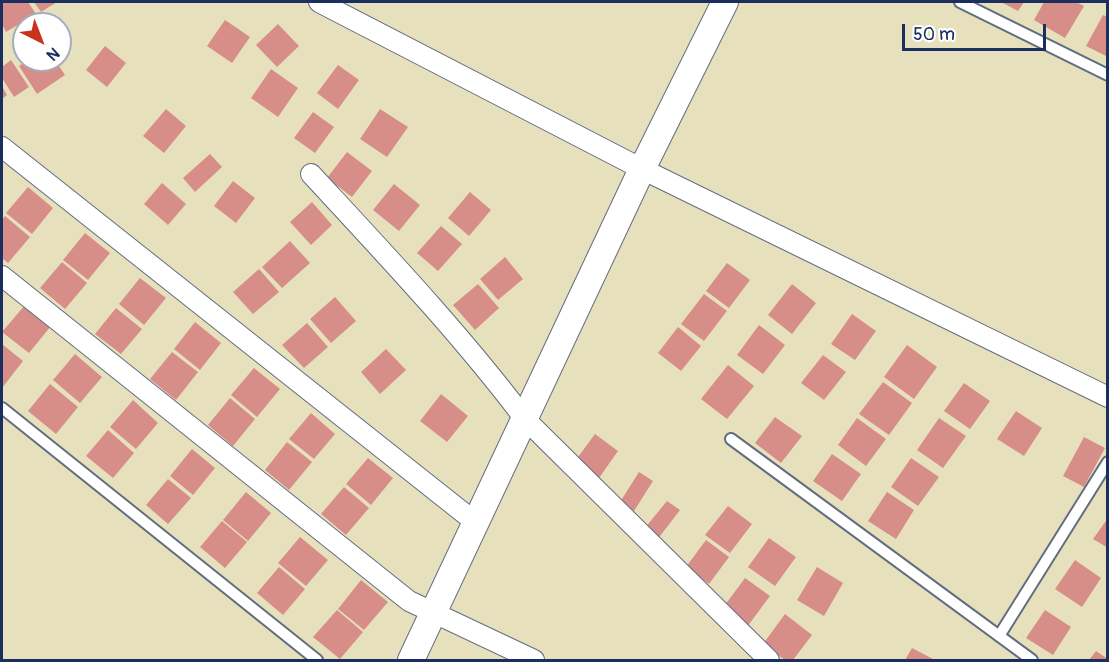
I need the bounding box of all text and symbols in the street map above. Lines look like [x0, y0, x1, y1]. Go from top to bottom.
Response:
north arrow [12, 12, 72, 72]
scale bar [905, 12, 1049, 50]
text: 50 m [913, 23, 955, 46]
text: N [42, 43, 63, 65]

